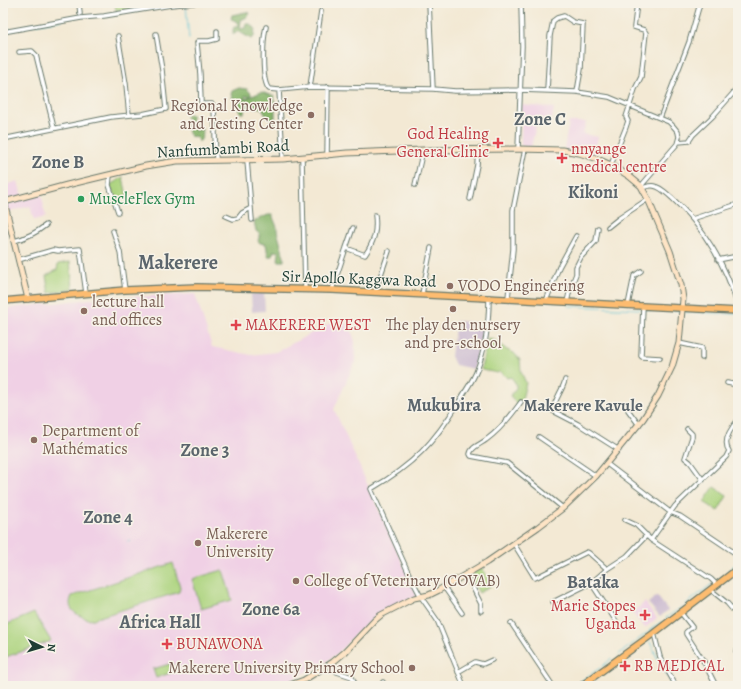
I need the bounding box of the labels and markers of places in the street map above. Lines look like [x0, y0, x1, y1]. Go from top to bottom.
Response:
place label: Regional Knowledge and Testing Center [170, 95, 303, 135]
marker: Regional Knowledge and Testing Center [306, 110, 316, 120]
place label: God Healing General Clinic [397, 123, 489, 163]
marker: God Healing General Clinic [492, 137, 504, 149]
place label: nnyange medical centre [571, 138, 667, 178]
marker: nnyange medical centre [556, 152, 568, 164]
place label: MuscleFlex Gym [89, 188, 195, 210]
marker: MuscleFlex Gym [76, 194, 86, 204]
place label: VODO Engineering [457, 275, 585, 297]
marker: VODO Engineering [445, 281, 455, 291]
place label: lecture hall and offices [92, 291, 164, 331]
marker: The play den nursery and pre-school [448, 304, 458, 314]
marker: lecture hall and offices [79, 306, 89, 316]
place label: MAKERERE WEST [245, 314, 371, 336]
place label: The play den nursery and pre-school [386, 314, 521, 354]
marker: MAKERERE WEST [230, 319, 242, 331]
place label: Department of Mathématics [42, 420, 141, 460]
marker: Department of Mathématics [29, 435, 39, 445]
place label: Makerere University [206, 523, 274, 563]
marker: Makerere University [193, 538, 203, 548]
place label: College of Veterinary (COVAB) [304, 570, 500, 592]
marker: College of Veterinary (COVAB) [291, 576, 301, 586]
place label: Marie Stopes Uganda [550, 595, 637, 635]
marker: Marie Stopes Uganda [639, 609, 651, 621]
place label: BUNAWONA [176, 633, 263, 655]
marker: BUNAWONA [161, 638, 173, 650]
place label: RB MEDICAL [634, 655, 725, 677]
place label: Makerere University Primary School [168, 657, 404, 679]
marker: RB MEDICAL [619, 660, 631, 672]
marker: Makerere University Primary School [407, 663, 417, 673]

